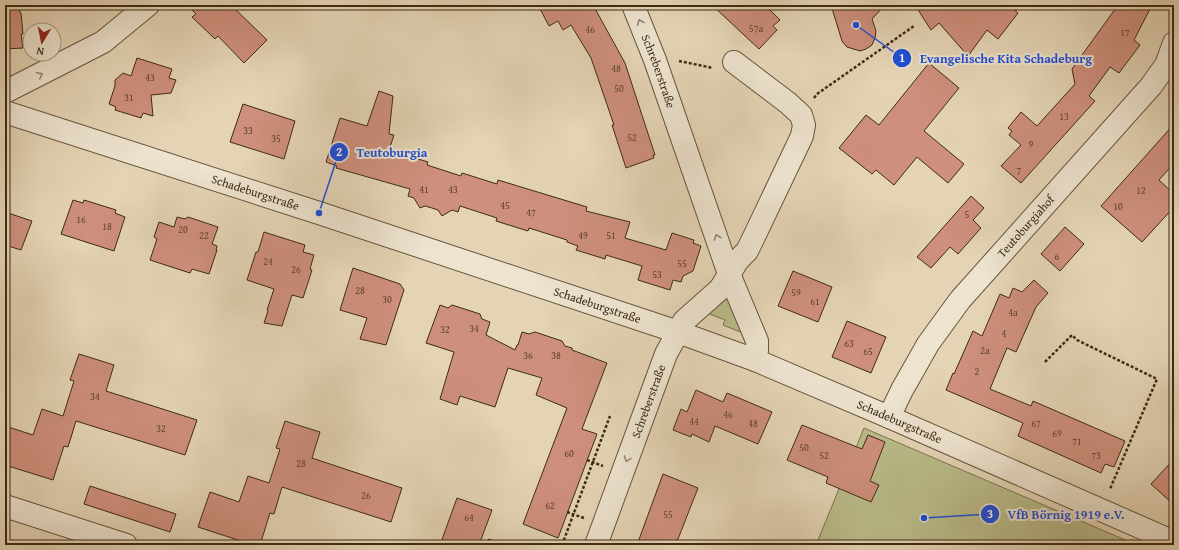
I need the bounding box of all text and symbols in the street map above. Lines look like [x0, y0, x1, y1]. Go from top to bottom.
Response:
one-way arrow [637, 19, 645, 27]
house number: 57a [749, 21, 763, 36]
north arrow [22, 22, 62, 62]
house number: 46 [585, 22, 595, 37]
house number: 17 [1120, 25, 1130, 40]
street label: Schreberstraße [638, 32, 680, 111]
text: N [35, 43, 45, 60]
callout: Evangelische Kita Schadeburg [892, 46, 1100, 71]
text: 1 [899, 49, 905, 66]
text: Evangelische Kita Schadeburg [920, 49, 1092, 68]
house number: 48 [611, 61, 621, 76]
house number: 43 [145, 70, 155, 85]
one-way arrow [36, 72, 43, 79]
house number: 50 [614, 81, 624, 96]
house number: 31 [124, 90, 134, 105]
house number: 13 [1059, 109, 1069, 124]
house number: 33 [243, 123, 253, 138]
house number: 52 [627, 130, 637, 145]
house number: 35 [271, 131, 281, 146]
house number: 9 [1029, 137, 1034, 152]
callout: Teutoburgia [329, 139, 435, 164]
text: 2 [336, 143, 342, 160]
text: Teutoburgia [357, 143, 428, 162]
house number: 7 [1017, 163, 1022, 178]
street label: Schadeburgstraße [209, 170, 302, 214]
house number: 41 [419, 182, 429, 197]
house number: 43 [448, 182, 458, 197]
house number: 12 [1136, 183, 1146, 198]
street label: Teutoburgiahof [993, 190, 1059, 261]
house number: 45 [500, 198, 510, 213]
house number: 10 [1113, 199, 1123, 214]
house number: 47 [526, 205, 536, 220]
house number: 5 [965, 207, 970, 222]
house number: 16 [76, 212, 86, 227]
house number: 18 [102, 219, 112, 234]
house number: 20 [178, 222, 188, 237]
house number: 22 [199, 228, 209, 243]
house number: 49 [578, 228, 588, 243]
house number: 51 [606, 228, 616, 243]
one-way arrow [713, 234, 721, 241]
house number: 6 [1055, 249, 1060, 264]
house number: 24 [263, 254, 273, 269]
house number: 55 [677, 256, 687, 271]
house number: 26 [291, 262, 301, 277]
house number: 53 [652, 267, 662, 282]
street label: Schadeburgstraße [551, 282, 644, 327]
house number: 28 [355, 283, 365, 298]
house number: 59 [791, 285, 801, 300]
house number: 30 [382, 292, 392, 307]
house number: 61 [810, 294, 820, 309]
house number: 4a [1008, 305, 1018, 320]
house number: 34 [469, 321, 479, 336]
house number: 32 [440, 322, 450, 337]
house number: 4 [1002, 326, 1007, 341]
house number: 63 [844, 336, 854, 351]
house number: 2a [980, 343, 990, 358]
house number: 65 [863, 344, 873, 359]
house number: 36 [523, 348, 533, 363]
house number: 38 [551, 348, 561, 363]
street label: Schreberstraße [627, 362, 670, 440]
house number: 2 [975, 364, 980, 379]
house number: 34 [90, 389, 100, 404]
street label: Schadeburgstraße [854, 395, 945, 447]
house number: 46 [723, 407, 733, 422]
house number: 44 [689, 414, 699, 429]
house number: 48 [748, 416, 758, 431]
house number: 67 [1031, 416, 1041, 431]
house number: 32 [156, 421, 166, 436]
house number: 69 [1052, 426, 1062, 441]
house number: 71 [1072, 434, 1082, 449]
house number: 50 [799, 440, 809, 455]
house number: 60 [564, 446, 574, 461]
house number: 52 [819, 448, 829, 463]
house number: 73 [1091, 448, 1101, 463]
house number: 28 [296, 456, 306, 471]
one-way arrow [624, 456, 632, 463]
house number: 26 [361, 488, 371, 503]
house number: 62 [545, 498, 555, 513]
callout: VfB Börnig 1919 e.V. [980, 502, 1133, 527]
text: 3 [987, 505, 993, 522]
text: VfB Börnig 1919 e.V. [1007, 505, 1125, 524]
house number: 55 [663, 507, 673, 522]
house number: 64 [464, 510, 474, 525]

